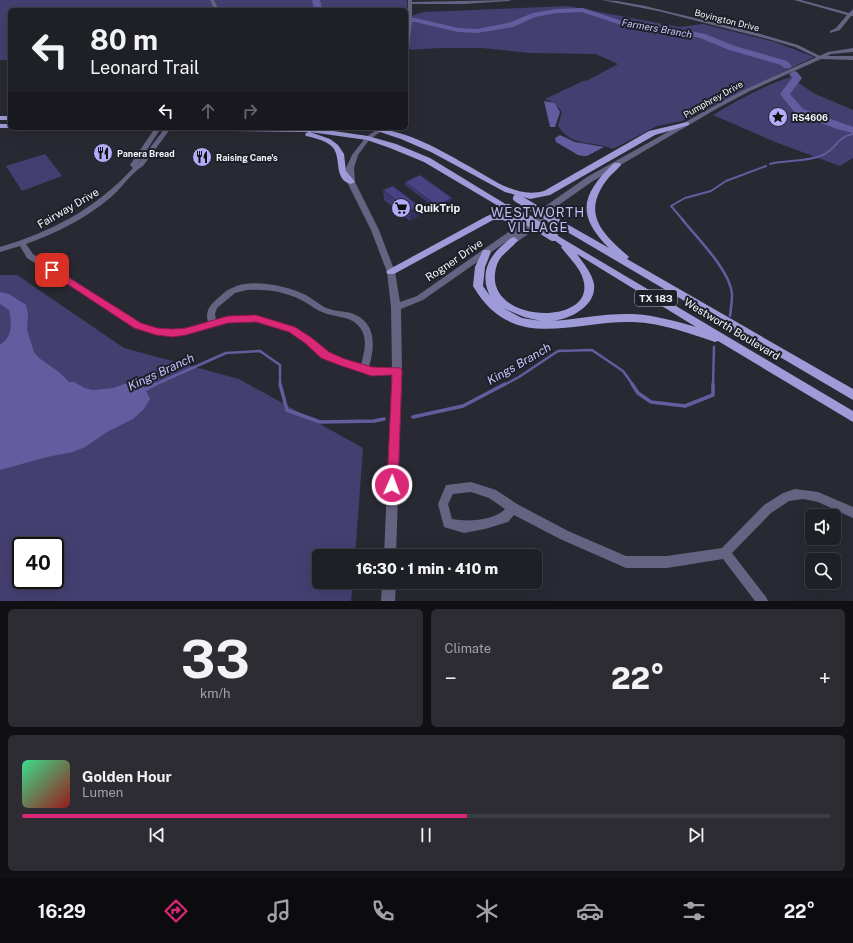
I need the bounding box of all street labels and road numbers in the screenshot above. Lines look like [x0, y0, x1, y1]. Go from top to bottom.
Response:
street label: Boyington Drive [693, 7, 761, 33]
street label: Pumphrey Drive [681, 78, 745, 120]
street label: Fairway Drive [35, 186, 101, 230]
street label: Rogner Drive [423, 237, 485, 283]
road number: TX 183 [635, 290, 677, 306]
street label: Westworth Boulevard [682, 296, 782, 362]

